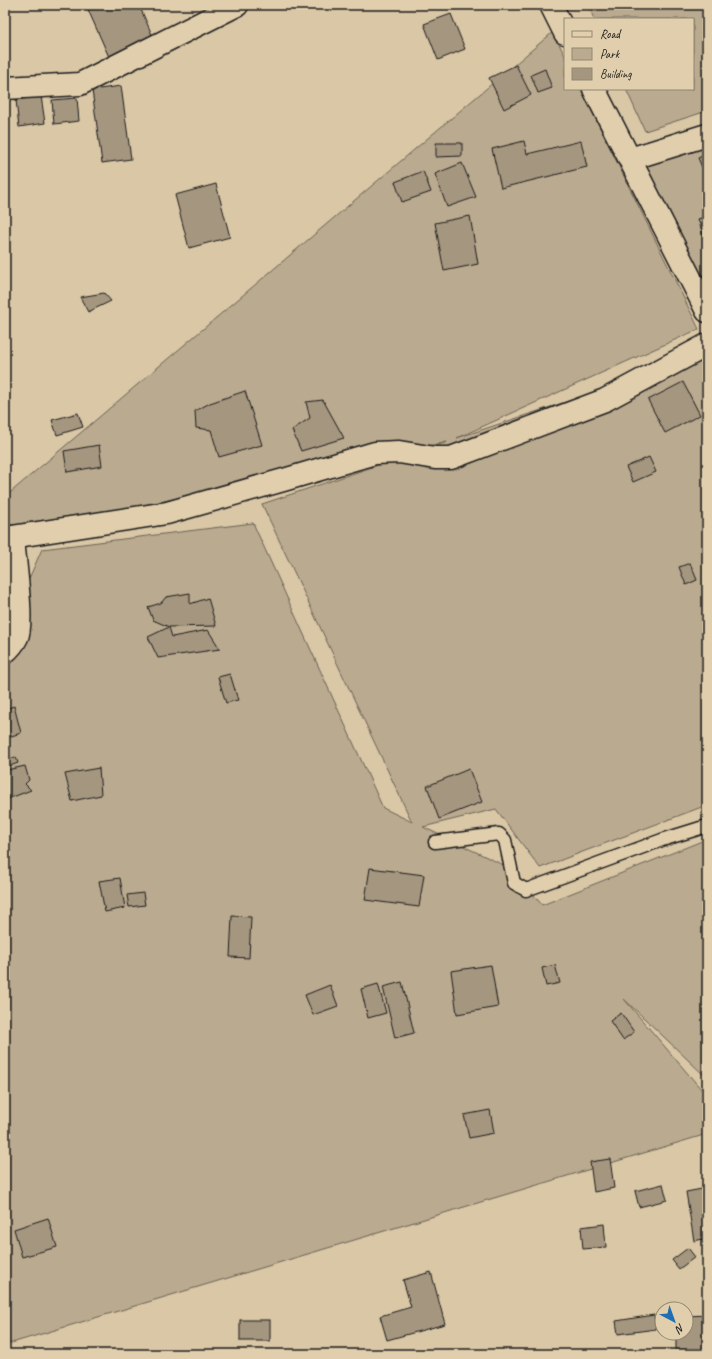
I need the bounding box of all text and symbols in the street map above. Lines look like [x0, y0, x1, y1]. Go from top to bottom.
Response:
legend [564, 18, 694, 90]
text: Road [600, 26, 622, 42]
text: Park [600, 46, 621, 62]
text: Building [600, 66, 632, 82]
north arrow [654, 1301, 694, 1341]
text: N [672, 1321, 688, 1337]

